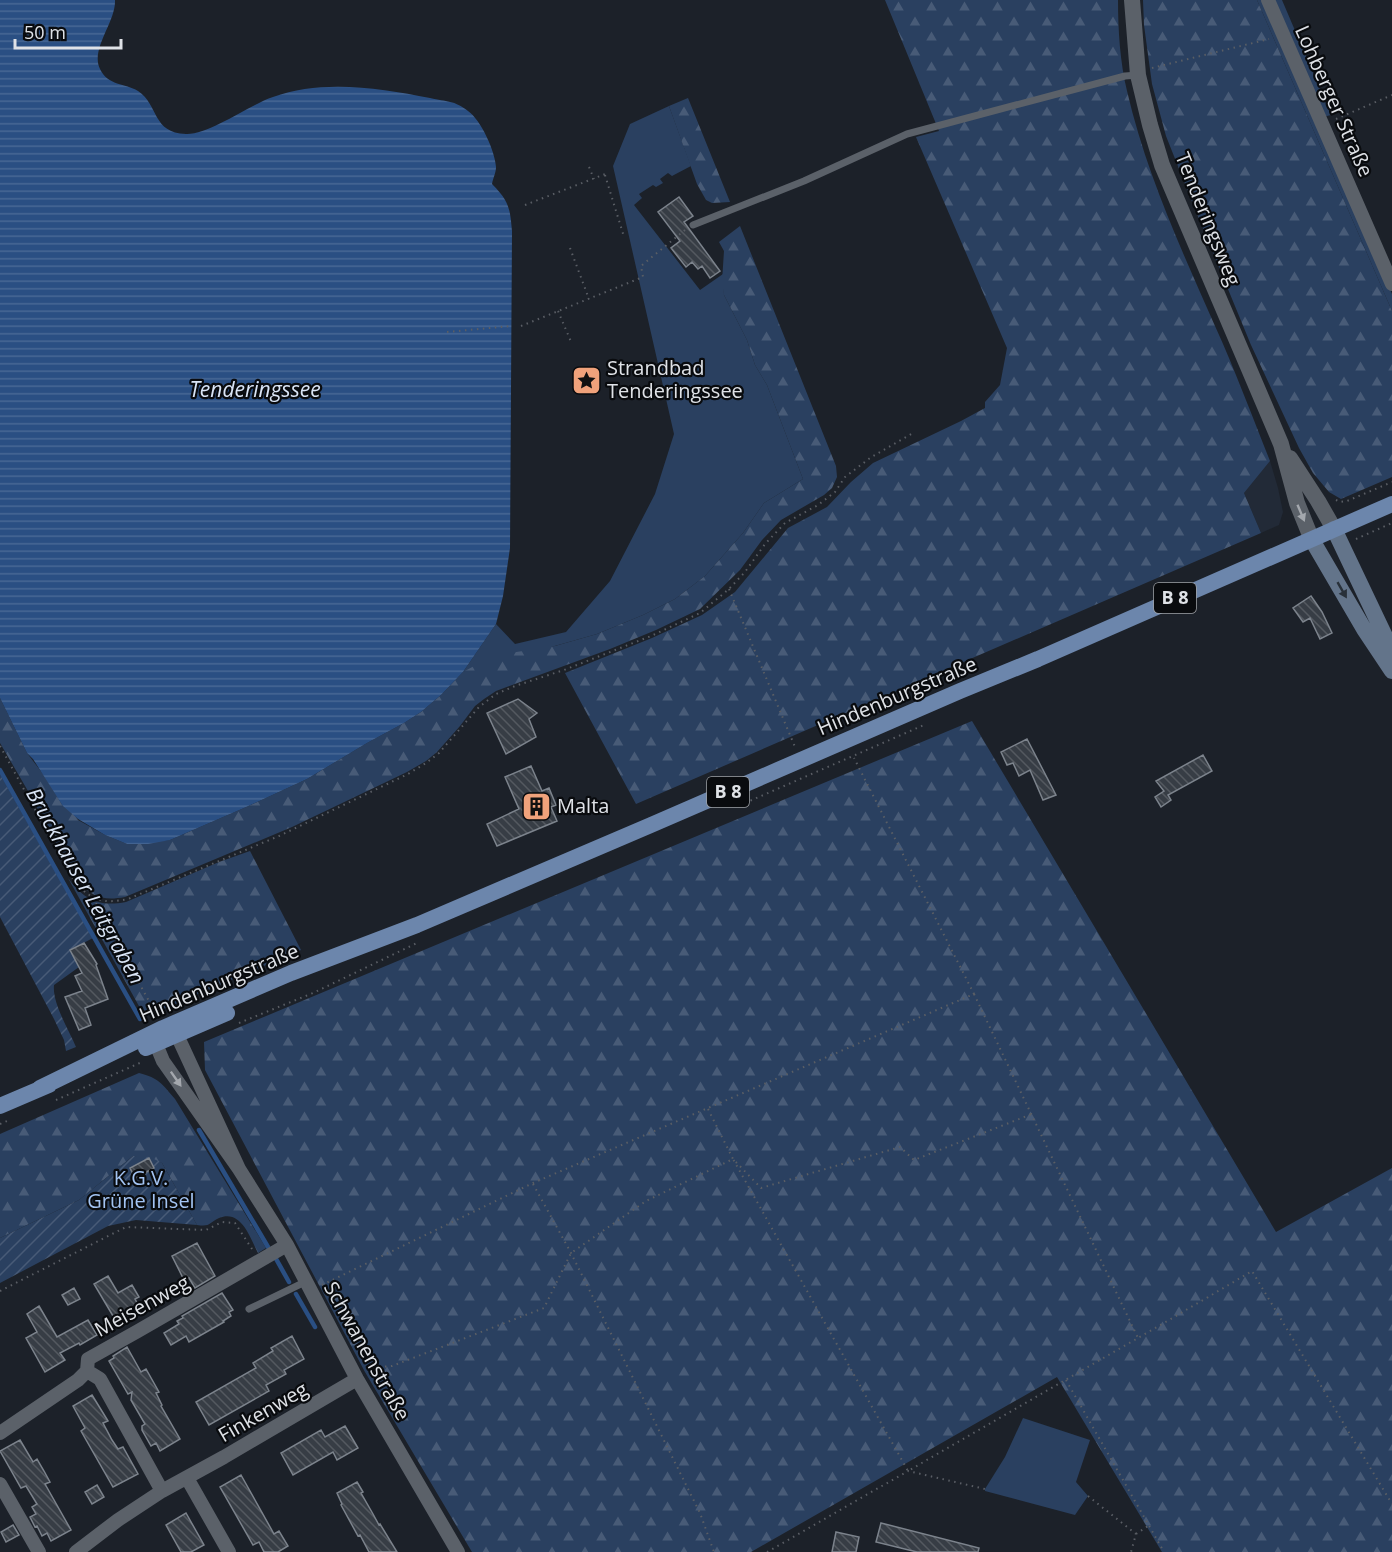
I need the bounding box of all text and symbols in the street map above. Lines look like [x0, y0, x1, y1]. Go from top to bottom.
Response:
scale bar [15, 12, 122, 50]
text: 50 m [24, 20, 66, 44]
street label: Lohberger Straße [1289, 21, 1380, 181]
street label: Tenderingsweg [1169, 148, 1248, 290]
place label: Strandbad Tenderingssee [607, 354, 743, 404]
place icon: Strandbad Tenderingssee [570, 364, 602, 396]
water label: Tenderingssee [189, 375, 321, 403]
one-way arrow [1297, 504, 1306, 522]
one-way arrow [1336, 582, 1347, 598]
road number: B 8 [1154, 583, 1196, 613]
street label: Hindenburgstraße [813, 650, 981, 741]
road number: B 8 [707, 777, 749, 807]
water label: Bruckhauser Leitgraben [20, 782, 152, 989]
building icon: Malta [520, 790, 552, 822]
place label: Malta [557, 792, 609, 819]
street label: Hindenburgstraße [135, 937, 303, 1028]
one-way arrow [170, 1071, 182, 1087]
park label: K.G.V. Grüne Insel [87, 1164, 195, 1214]
street label: Meisenweg [89, 1268, 194, 1343]
street label: Schwanenstraße [318, 1277, 417, 1425]
street label: Finkenweg [213, 1375, 313, 1448]

